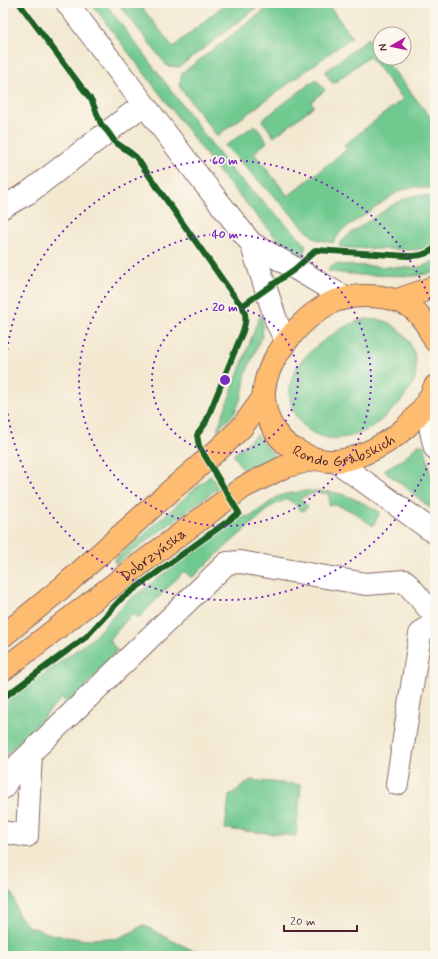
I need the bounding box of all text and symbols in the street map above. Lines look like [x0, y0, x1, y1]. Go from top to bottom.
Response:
north arrow [372, 26, 412, 66]
text: N [376, 43, 391, 52]
text: 60 m [212, 153, 238, 169]
text: 40 m [212, 227, 239, 243]
text: 20 m [212, 300, 238, 316]
centre of rings [218, 373, 232, 387]
street label: Rondo Grabskich [288, 430, 400, 472]
street label: Dobrzyńska [116, 524, 191, 587]
scale bar [284, 907, 357, 933]
text: 20 m [290, 914, 316, 930]

